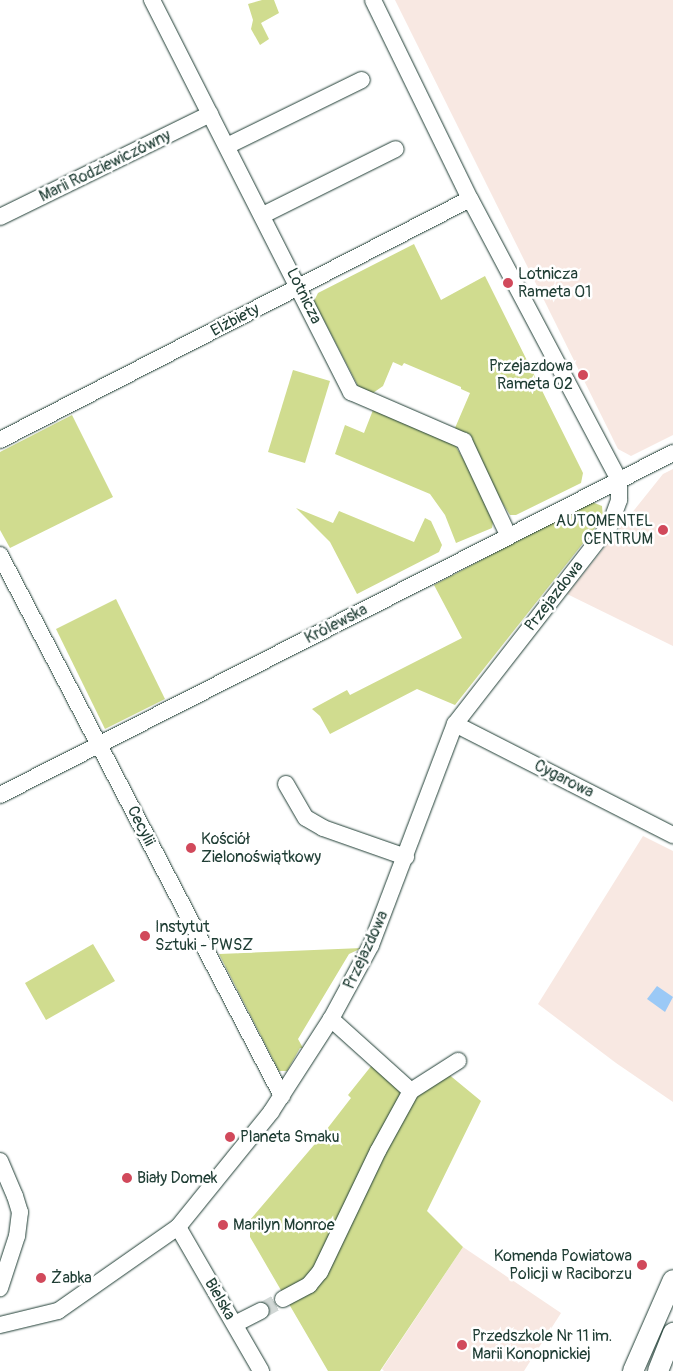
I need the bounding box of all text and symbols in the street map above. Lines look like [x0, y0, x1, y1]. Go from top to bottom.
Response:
street label: Marii Rodziewiczówny [36, 126, 174, 206]
place label: Lotnicza Rameta 01 [518, 264, 591, 302]
street label: Lotnicza [282, 265, 326, 327]
marker: Lotnicza Rameta 01 [502, 277, 514, 289]
street label: Elżbiety [207, 299, 263, 341]
place label: Przejazdowa Rameta 02 [489, 356, 573, 394]
marker: Przejazdowa Rameta 02 [577, 369, 589, 381]
place label: AUTOMENTEL CENTRUM [556, 511, 653, 549]
marker: AUTOMENTEL CENTRUM [657, 524, 669, 536]
street label: Przejazdowa [521, 557, 587, 635]
street label: Królewska [301, 600, 371, 648]
street label: Cygarowa [531, 756, 597, 802]
street label: Cecylii [123, 803, 159, 849]
place label: Kościół Zielonoświątkowy [201, 829, 321, 867]
marker: Kościół Zielonoświątkowy [185, 842, 197, 854]
street label: Przejazdowa [340, 908, 392, 992]
place label: Instytut Sztuki - PWSZ [155, 917, 253, 955]
marker: Instytut Sztuki - PWSZ [139, 930, 151, 942]
place label: Planeta Smaku [240, 1127, 340, 1147]
marker: Planeta Smaku [224, 1131, 236, 1143]
place label: Biały Domek [137, 1168, 218, 1188]
marker: Biały Domek [121, 1172, 133, 1184]
place label: Marilyn Monroe [233, 1215, 335, 1235]
marker: Marilyn Monroe [217, 1219, 229, 1231]
place label: Komenda Powiatowa Policji w Raciborzu [494, 1246, 632, 1284]
marker: Komenda Powiatowa Policji w Raciborzu [636, 1259, 648, 1271]
place label: Żabka [51, 1268, 92, 1288]
marker: Żabka [35, 1272, 47, 1284]
street label: Bielska [200, 1275, 240, 1323]
place label: Przedszkole Nr 11 im. Marii Konopnickiej [472, 1326, 612, 1364]
marker: Przedszkole Nr 11 im. Marii Konopnickiej [456, 1339, 468, 1351]

